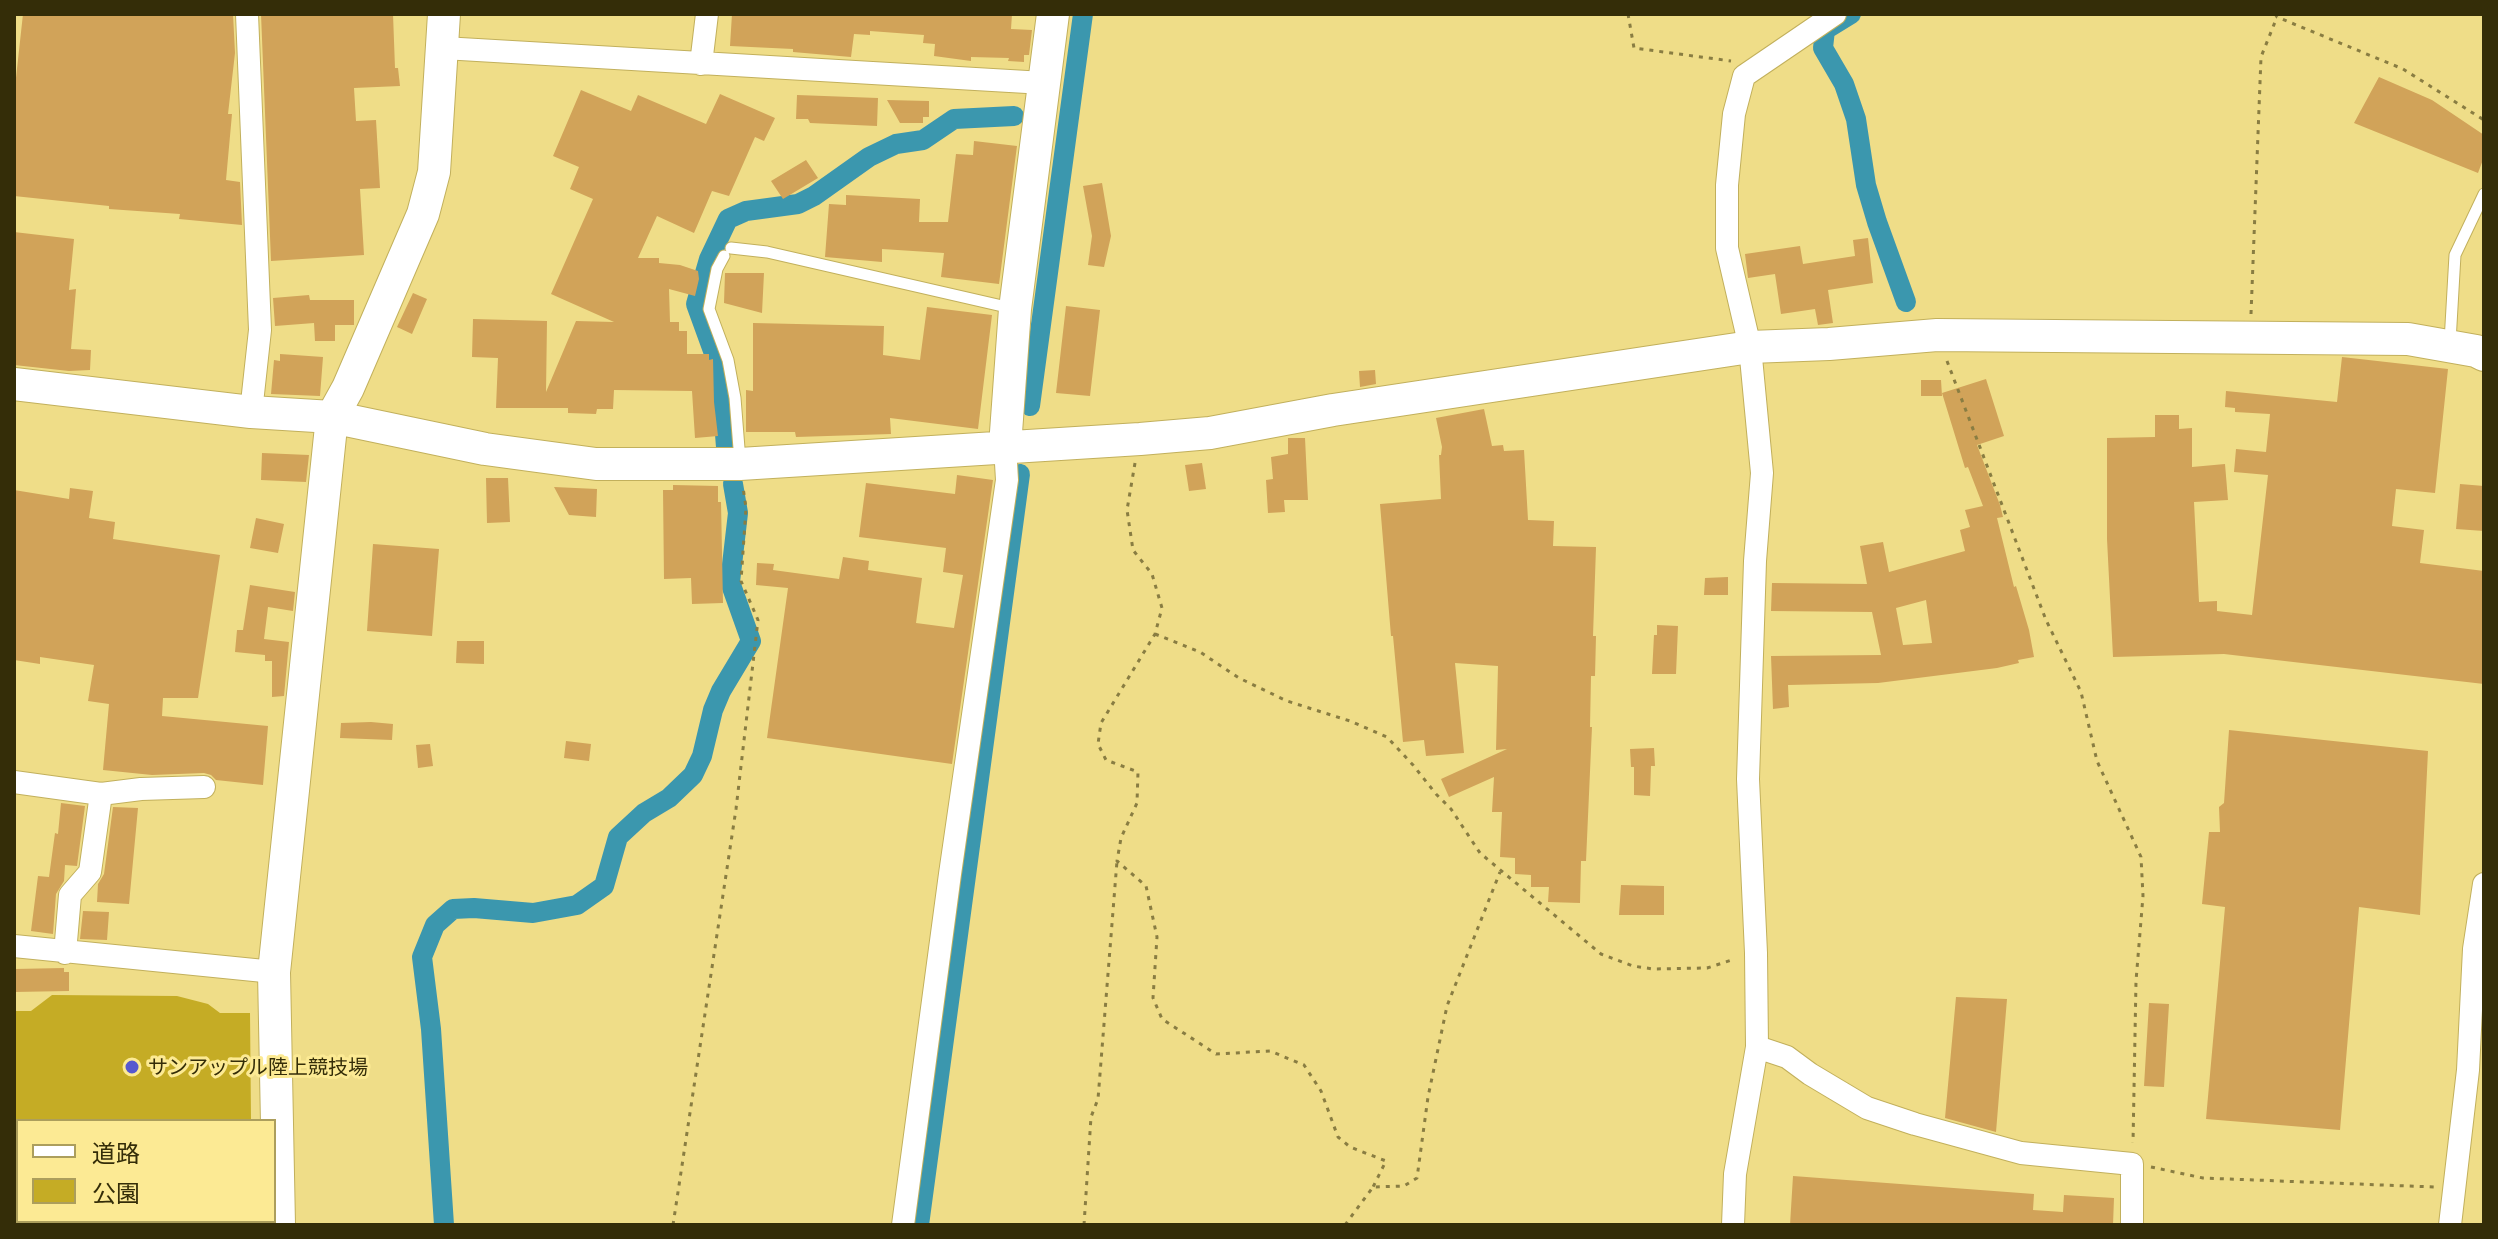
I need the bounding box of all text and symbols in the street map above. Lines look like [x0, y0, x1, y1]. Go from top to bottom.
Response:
place label: サンアップル陸上競技場 [148, 1055, 368, 1079]
marker: サンアップル陸上競技場 [123, 1058, 141, 1076]
legend [16, 1119, 276, 1223]
text: 道路 [92, 1138, 140, 1167]
text: 公園 [92, 1178, 140, 1207]

